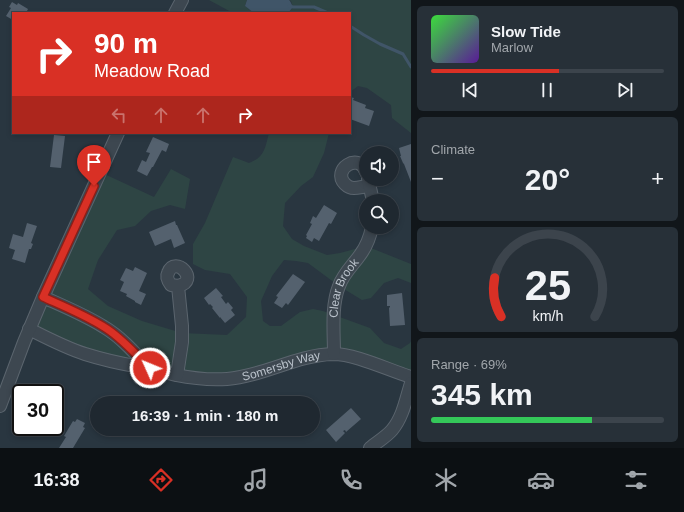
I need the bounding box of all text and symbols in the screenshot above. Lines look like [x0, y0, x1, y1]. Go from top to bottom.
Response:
text: Slow Tide [491, 23, 561, 40]
icon: right [28, 28, 80, 80]
text: 90 m [94, 28, 158, 59]
text: Marlow [491, 40, 533, 55]
text: Meadow Road [94, 61, 210, 81]
icon: previous [459, 79, 481, 101]
icon: pause [536, 79, 558, 101]
icon: next [614, 79, 636, 101]
icon: left [108, 104, 130, 126]
icon: ahead [150, 104, 172, 126]
icon: ahead [192, 104, 214, 126]
icon: right [234, 104, 256, 126]
text: Climate [431, 142, 475, 157]
pin [77, 145, 111, 186]
map controls [359, 146, 399, 234]
button: sound [359, 146, 399, 186]
icon: arrive [83, 151, 105, 173]
text: 20° [525, 163, 570, 196]
text: − [431, 166, 444, 191]
text: + [651, 166, 664, 191]
button: search [359, 194, 399, 234]
street label: Clear Brook [327, 255, 362, 318]
text: 25 [524, 262, 571, 309]
text: km/h [532, 308, 563, 324]
position arrow [129, 347, 171, 389]
street label: Somersby Way [241, 348, 321, 384]
text: Range · 69% [431, 357, 507, 372]
text: 345 km [431, 378, 533, 411]
speed limit sign: 30 [12, 384, 64, 436]
text: 16:39 · 1 min · 180 m [132, 407, 278, 424]
icon: directions [147, 466, 175, 494]
icon: music [242, 466, 270, 494]
icon: phone [337, 466, 365, 494]
icon: climate [432, 466, 460, 494]
icon: car [527, 466, 555, 494]
icon: filters [622, 466, 650, 494]
text: 16:38 [34, 470, 80, 490]

